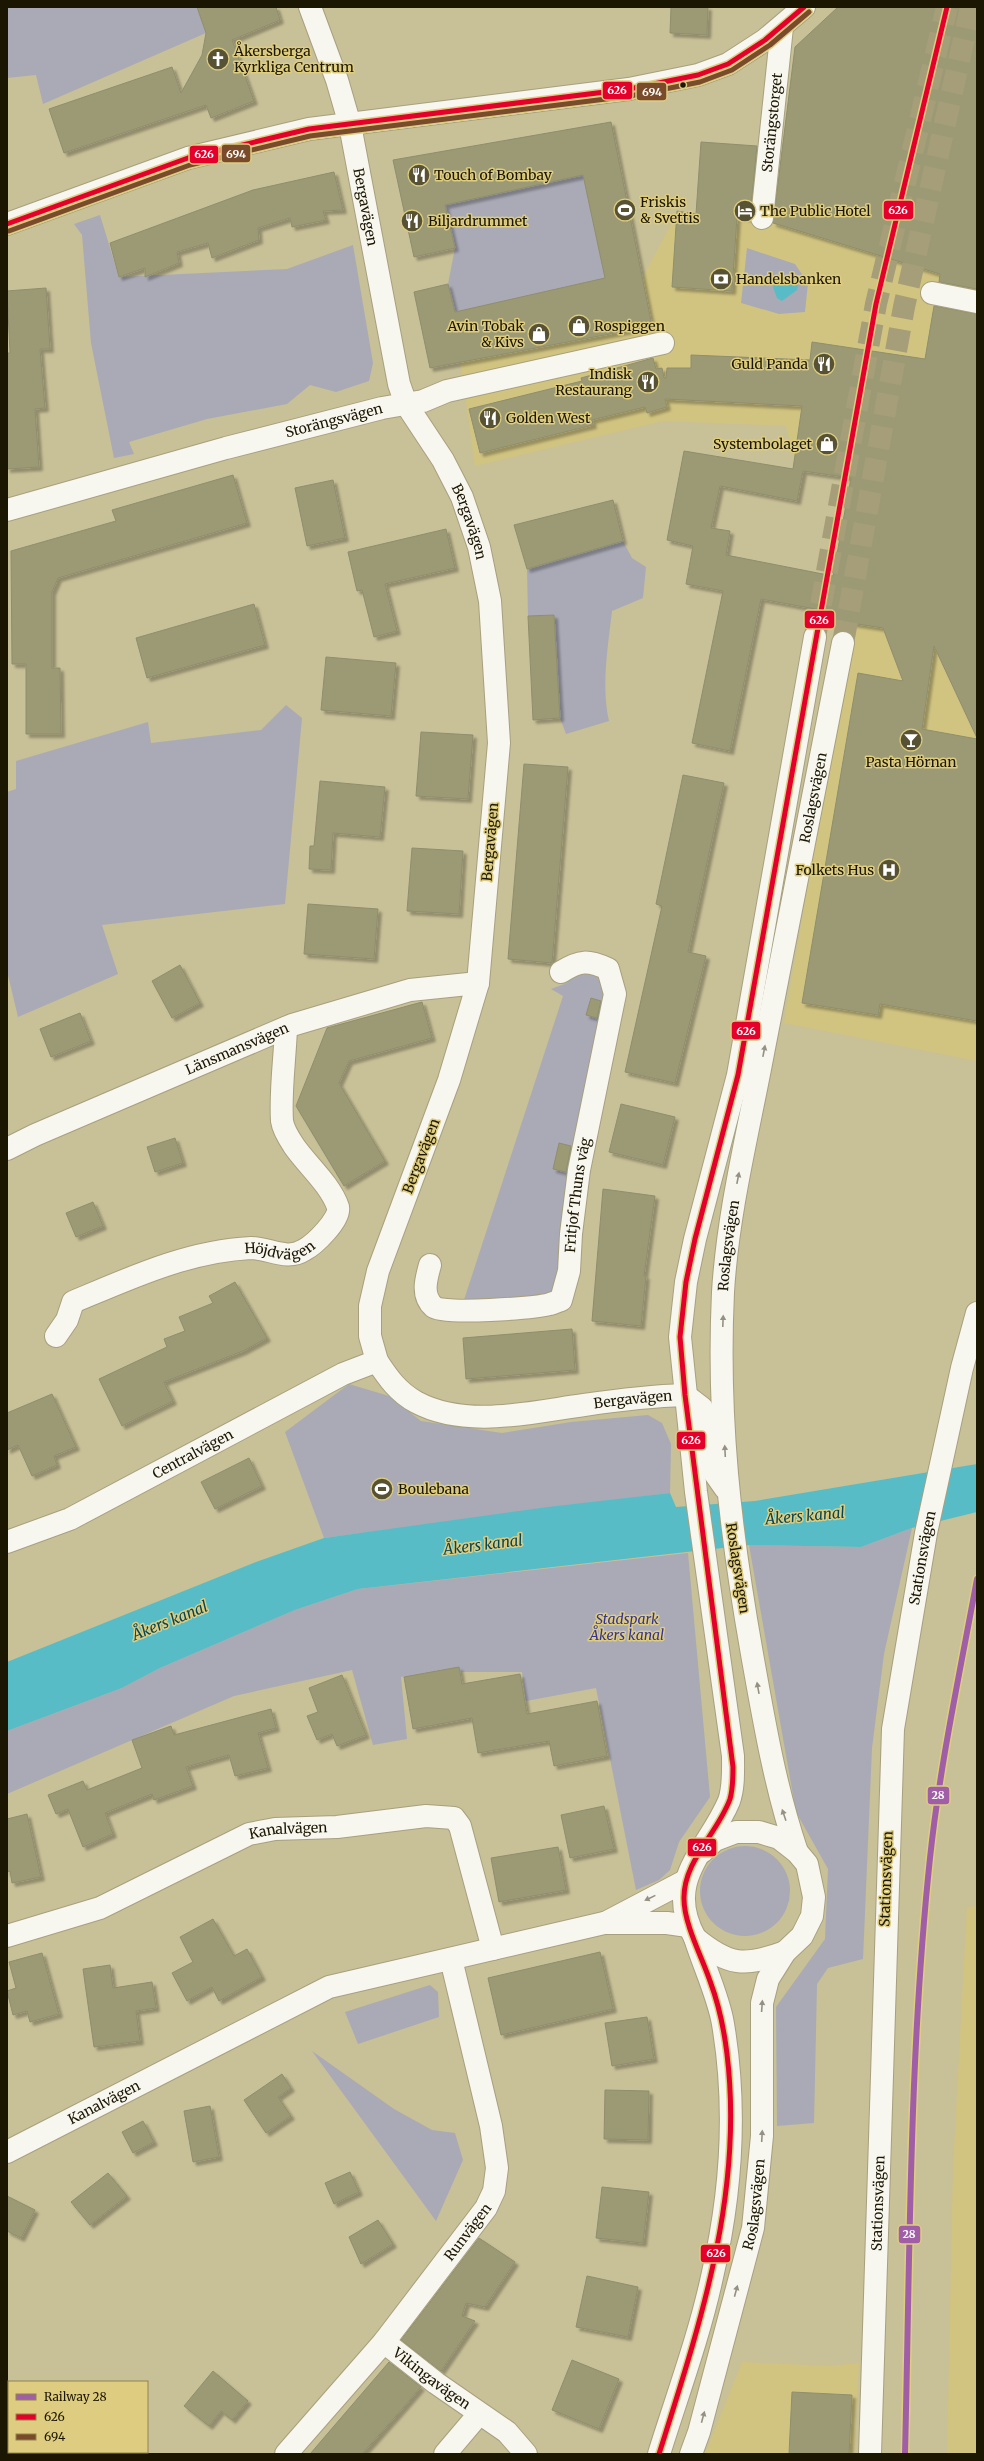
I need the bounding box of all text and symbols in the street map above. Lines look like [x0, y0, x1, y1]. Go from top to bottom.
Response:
place label: Åkersberga Kyrkliga Centrum [233, 41, 354, 76]
church icon: Åkersberga Kyrkliga Centrum [205, 46, 231, 72]
street label: Storängstorget [758, 71, 786, 173]
unlabelled marker [678, 80, 688, 90]
line badge: 626 [602, 81, 633, 100]
line badge: 694 [636, 82, 667, 101]
text: 626 [607, 83, 627, 97]
text: 694 [642, 85, 662, 99]
line badge: 694 [221, 144, 251, 163]
line badge: 626 [189, 145, 219, 164]
text: 626 [194, 147, 214, 161]
text: 694 [226, 147, 246, 161]
restaurant icon: Touch of Bombay [406, 162, 432, 188]
street label: Bergavägen [349, 166, 382, 247]
place label: Touch of Bombay [434, 166, 553, 184]
place label: Friskis & Svettis [640, 193, 700, 227]
sports icon: Friskis & Svettis [612, 197, 638, 223]
hotel icon: The Public Hotel [732, 198, 758, 224]
line badge: 626 [883, 200, 914, 220]
place label: The Public Hotel [760, 202, 871, 220]
text: 626 [888, 203, 908, 217]
restaurant icon: Biljardrummet [399, 208, 425, 234]
place label: Biljardrummet [428, 212, 528, 230]
bank icon: Handelsbanken [708, 266, 734, 292]
place label: Handelsbanken [736, 270, 841, 288]
shop icon: Rospiggen [566, 313, 592, 339]
place label: Avin Tobak & Kivs [447, 317, 524, 351]
place label: Rospiggen [594, 317, 665, 335]
shop icon: Avin Tobak & Kivs [526, 321, 552, 347]
restaurant icon: Guld Panda [811, 351, 837, 377]
place label: Guld Panda [731, 355, 808, 373]
place label: Indisk Restaurang [555, 365, 633, 399]
restaurant icon: Indisk Restaurang [635, 369, 661, 395]
street label: Storängsvägen [283, 399, 385, 441]
restaurant icon: Golden West [477, 405, 503, 431]
place label: Golden West [506, 409, 591, 427]
shop icon: Systembolaget [814, 431, 840, 457]
place label: Systembolaget [713, 435, 813, 453]
street label: Bergavägen [448, 481, 490, 561]
line badge: 626 [804, 610, 835, 629]
text: 626 [809, 613, 829, 627]
bar icon: Pasta Hörnan [898, 727, 924, 753]
street label: Roslagsvägen [796, 751, 831, 844]
place label: Pasta Hörnan [865, 753, 957, 771]
street label: Bergavägen [478, 802, 502, 882]
hospital icon: Folkets Hus [876, 857, 902, 883]
place label: Folkets Hus [795, 861, 874, 879]
street label: Länsmansvägen [183, 1019, 291, 1079]
line badge: 626 [731, 1021, 761, 1040]
text: 626 [736, 1024, 756, 1038]
one-way arrow [761, 1045, 767, 1057]
street label: Bergavägen [398, 1116, 444, 1196]
street label: Fritjof Thuns väg [561, 1135, 595, 1253]
one-way arrow [735, 1172, 741, 1185]
street label: Roslagsvägen [714, 1198, 743, 1292]
street label: Höjdvägen [244, 1237, 318, 1264]
one-way arrow [719, 1315, 726, 1327]
street label: Bergavägen [592, 1387, 673, 1413]
street label: Centralvägen [149, 1425, 236, 1483]
line badge: 626 [676, 1431, 706, 1450]
text: 626 [681, 1433, 701, 1447]
one-way arrow [721, 1445, 728, 1457]
sports icon: Boulebana [369, 1476, 395, 1502]
place label: Boulebana [398, 1480, 470, 1498]
water label: Åkers kanal [763, 1501, 846, 1529]
street label: Stationsvägen [905, 1509, 940, 1607]
street label: Roslagsvägen [722, 1521, 754, 1615]
water label: Åkers kanal [441, 1528, 524, 1559]
water label: Åkers kanal [128, 1595, 210, 1645]
park label: Stadspark Åkers kanal [589, 1610, 664, 1644]
one-way arrow [755, 1682, 761, 1694]
line badge: 28 [927, 1786, 950, 1805]
text: 28 [931, 1788, 945, 1802]
one-way arrow [781, 1808, 787, 1820]
street label: Kanalvägen [247, 1818, 328, 1843]
street label: Stationsvägen [875, 1831, 897, 1927]
line badge: 626 [687, 1838, 717, 1857]
text: 626 [692, 1840, 712, 1854]
one-way arrow [644, 1895, 655, 1901]
one-way arrow [759, 2000, 766, 2012]
street label: Kanalvägen [65, 2076, 143, 2128]
one-way arrow [759, 2129, 765, 2142]
street label: Stationsvägen [867, 2155, 888, 2251]
street label: Roslagsvägen [739, 2158, 769, 2252]
street label: Runvägen [440, 2200, 495, 2264]
line badge: 28 [898, 2225, 921, 2244]
text: 28 [902, 2227, 916, 2241]
line badge: 626 [700, 2244, 731, 2263]
text: 626 [706, 2246, 726, 2260]
one-way arrow [733, 2285, 739, 2297]
street label: Vikingavägen [388, 2343, 474, 2413]
legend [8, 2381, 148, 2453]
text: Railway 28 [44, 2389, 107, 2404]
text: 626 [44, 2409, 65, 2424]
one-way arrow [700, 2411, 706, 2423]
text: 694 [44, 2429, 66, 2444]

